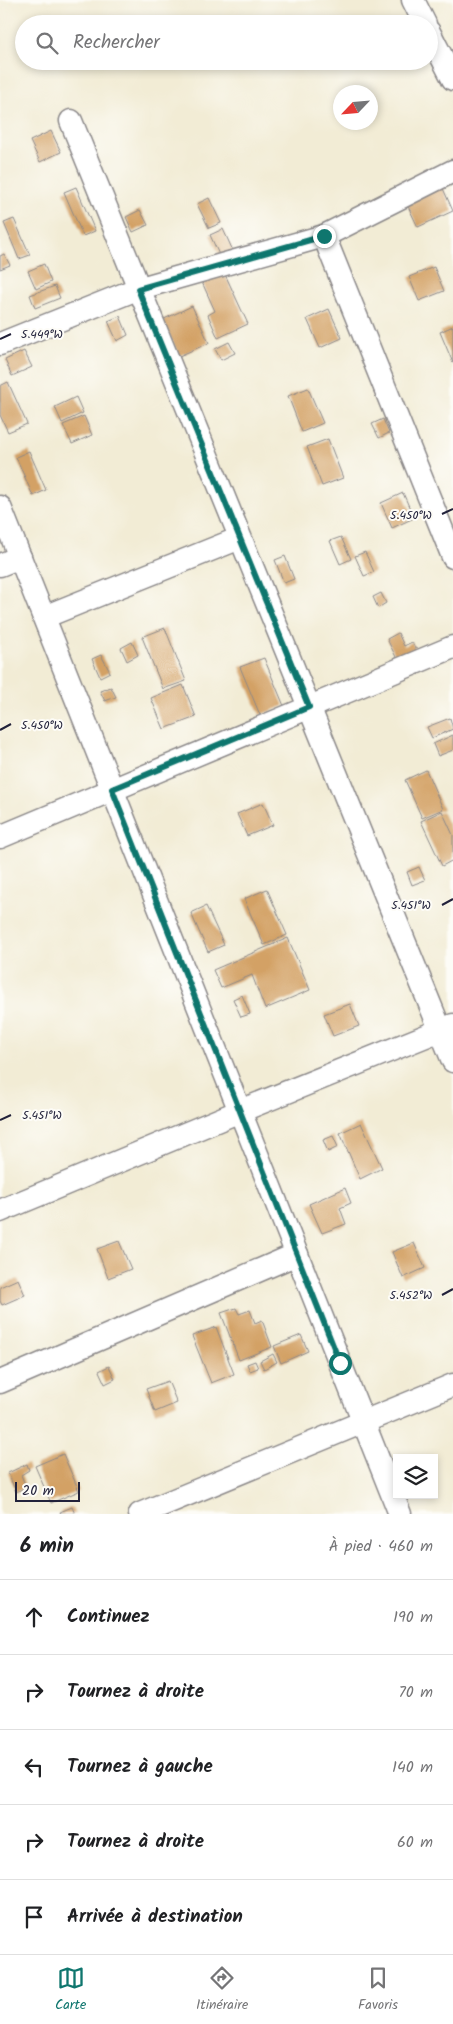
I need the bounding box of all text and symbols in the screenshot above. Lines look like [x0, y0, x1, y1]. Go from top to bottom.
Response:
search box [15, 15, 438, 70]
text: Rechercher [73, 28, 160, 58]
icon: search [33, 29, 61, 57]
north arrow [333, 85, 378, 130]
route end [313, 225, 336, 248]
text: 5.449°W [21, 325, 63, 344]
text: 5.450°W [390, 506, 432, 525]
text: 5.450°W [21, 716, 63, 735]
text: 5.451°W [391, 896, 431, 915]
text: 5.451°W [22, 1106, 62, 1125]
text: 5.452°W [390, 1286, 432, 1305]
route start [329, 1352, 352, 1375]
map controls [393, 1454, 438, 1499]
button: layers [393, 1454, 438, 1499]
scale bar [15, 1479, 80, 1502]
text: 20 m [22, 1480, 54, 1502]
text: 6 min [20, 1530, 74, 1563]
text: À pied · 460 m [329, 1534, 433, 1559]
text: Continuez [67, 1602, 150, 1632]
icon: ahead [20, 1603, 48, 1631]
text: 190 m [393, 1605, 433, 1630]
text: Tournez à droite [67, 1677, 204, 1707]
icon: right [20, 1678, 48, 1706]
text: 70 m [398, 1680, 433, 1705]
text: Tournez à gauche [67, 1752, 213, 1782]
icon: left [20, 1753, 48, 1781]
text: 140 m [392, 1755, 433, 1780]
text: Tournez à droite [67, 1827, 204, 1857]
icon: right [20, 1828, 48, 1856]
text: 60 m [397, 1830, 433, 1855]
text: Arrivée à destination [67, 1902, 243, 1932]
icon: arrive [20, 1903, 48, 1931]
tab: Carte [55, 1964, 86, 2016]
tab: Itinéraire [196, 1964, 248, 2016]
tab: Favoris [358, 1964, 398, 2016]

